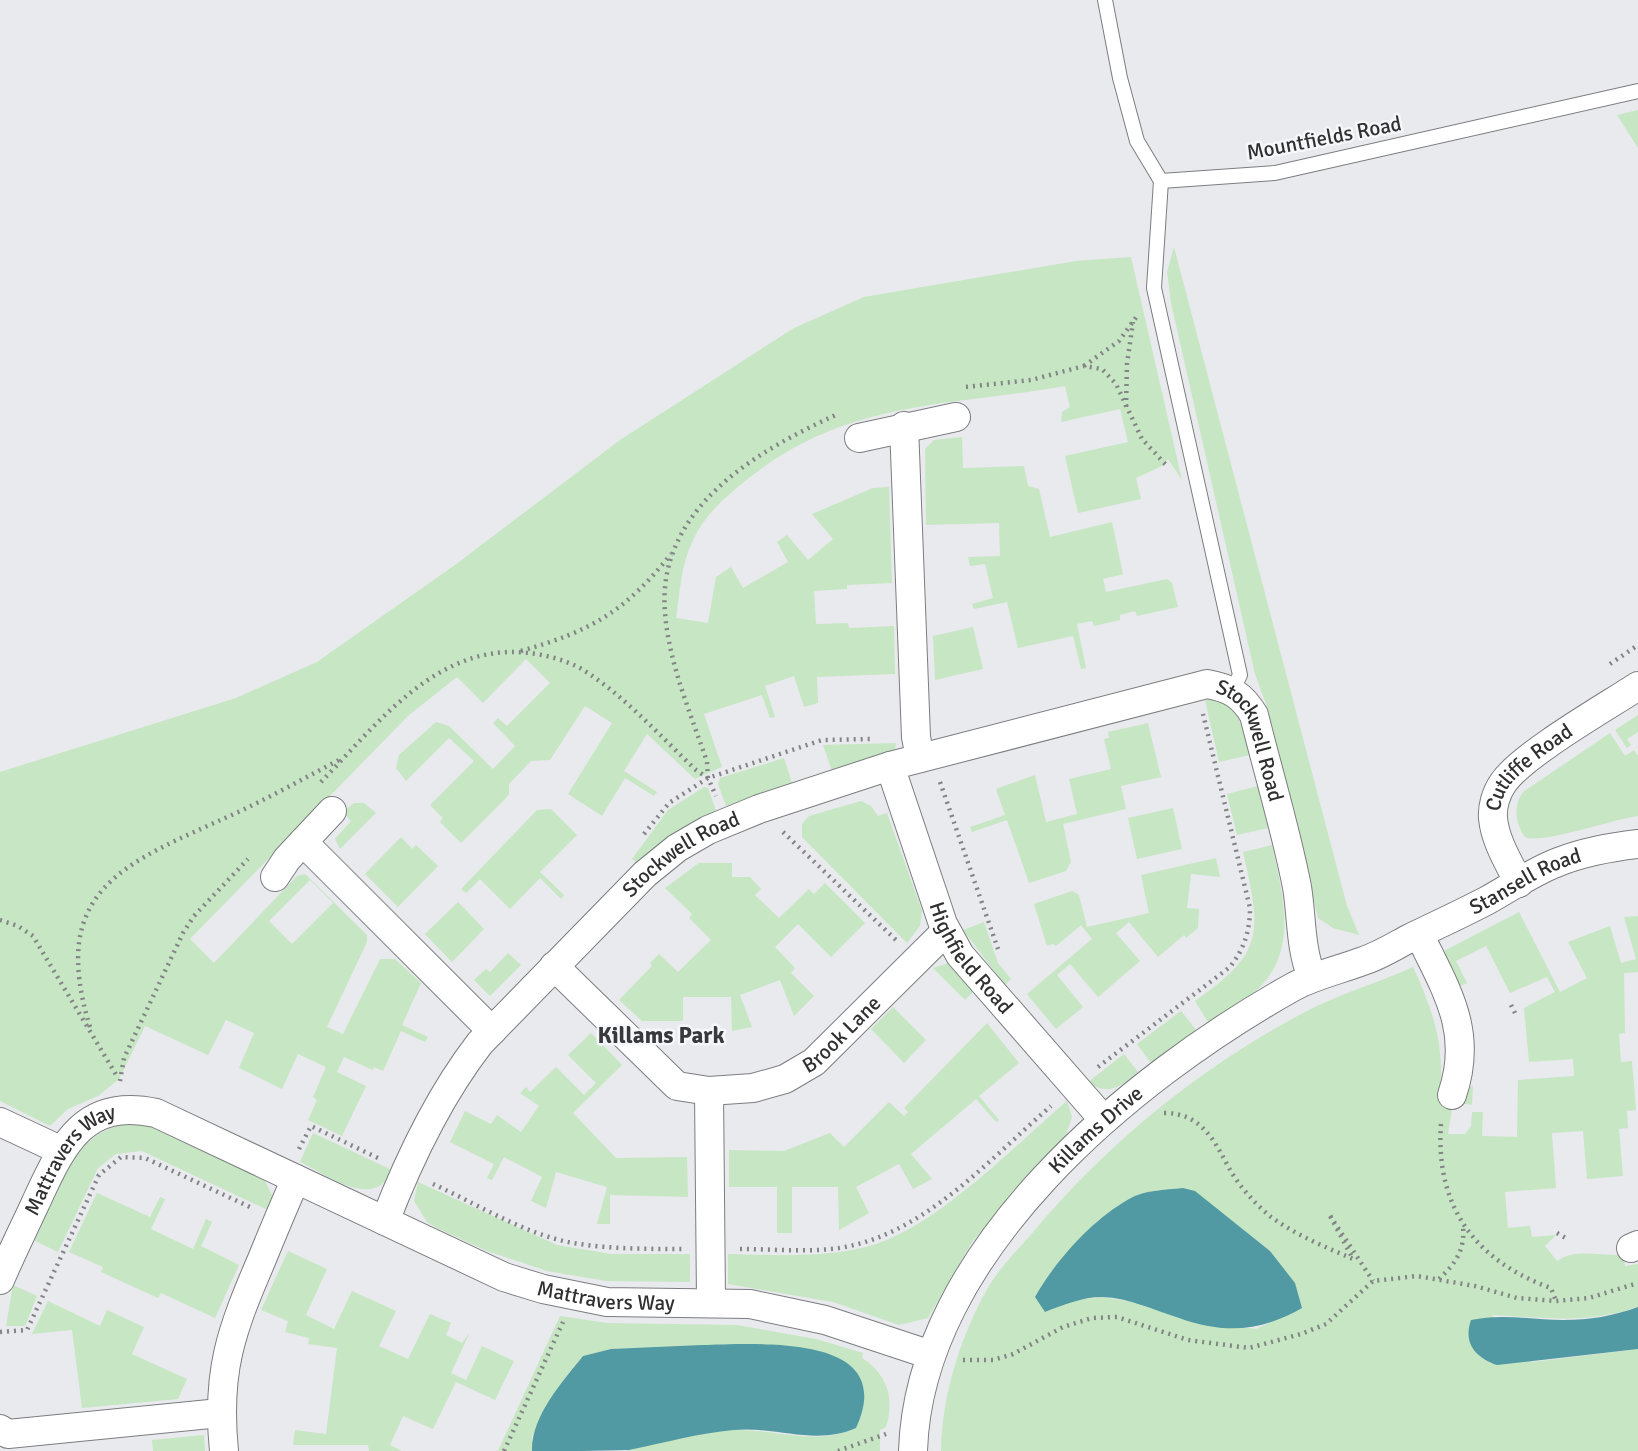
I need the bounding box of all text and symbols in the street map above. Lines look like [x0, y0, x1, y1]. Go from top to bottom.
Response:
street label: Mountfields Road [1244, 110, 1404, 166]
street label: Stockwell Road [1213, 674, 1289, 804]
street label: Cutliffe Road [1480, 718, 1577, 813]
street label: Stockwell Road [617, 805, 743, 903]
street label: Stansell Road [1465, 842, 1584, 920]
street label: Highfield Road [923, 898, 1018, 1019]
street label: Brook Lane [798, 990, 886, 1079]
district label: Killams Park [597, 1021, 725, 1050]
street label: Killams Drive [1043, 1080, 1148, 1179]
street label: Mattravers Way [19, 1098, 118, 1219]
street label: Mattravers Way [535, 1275, 675, 1316]

